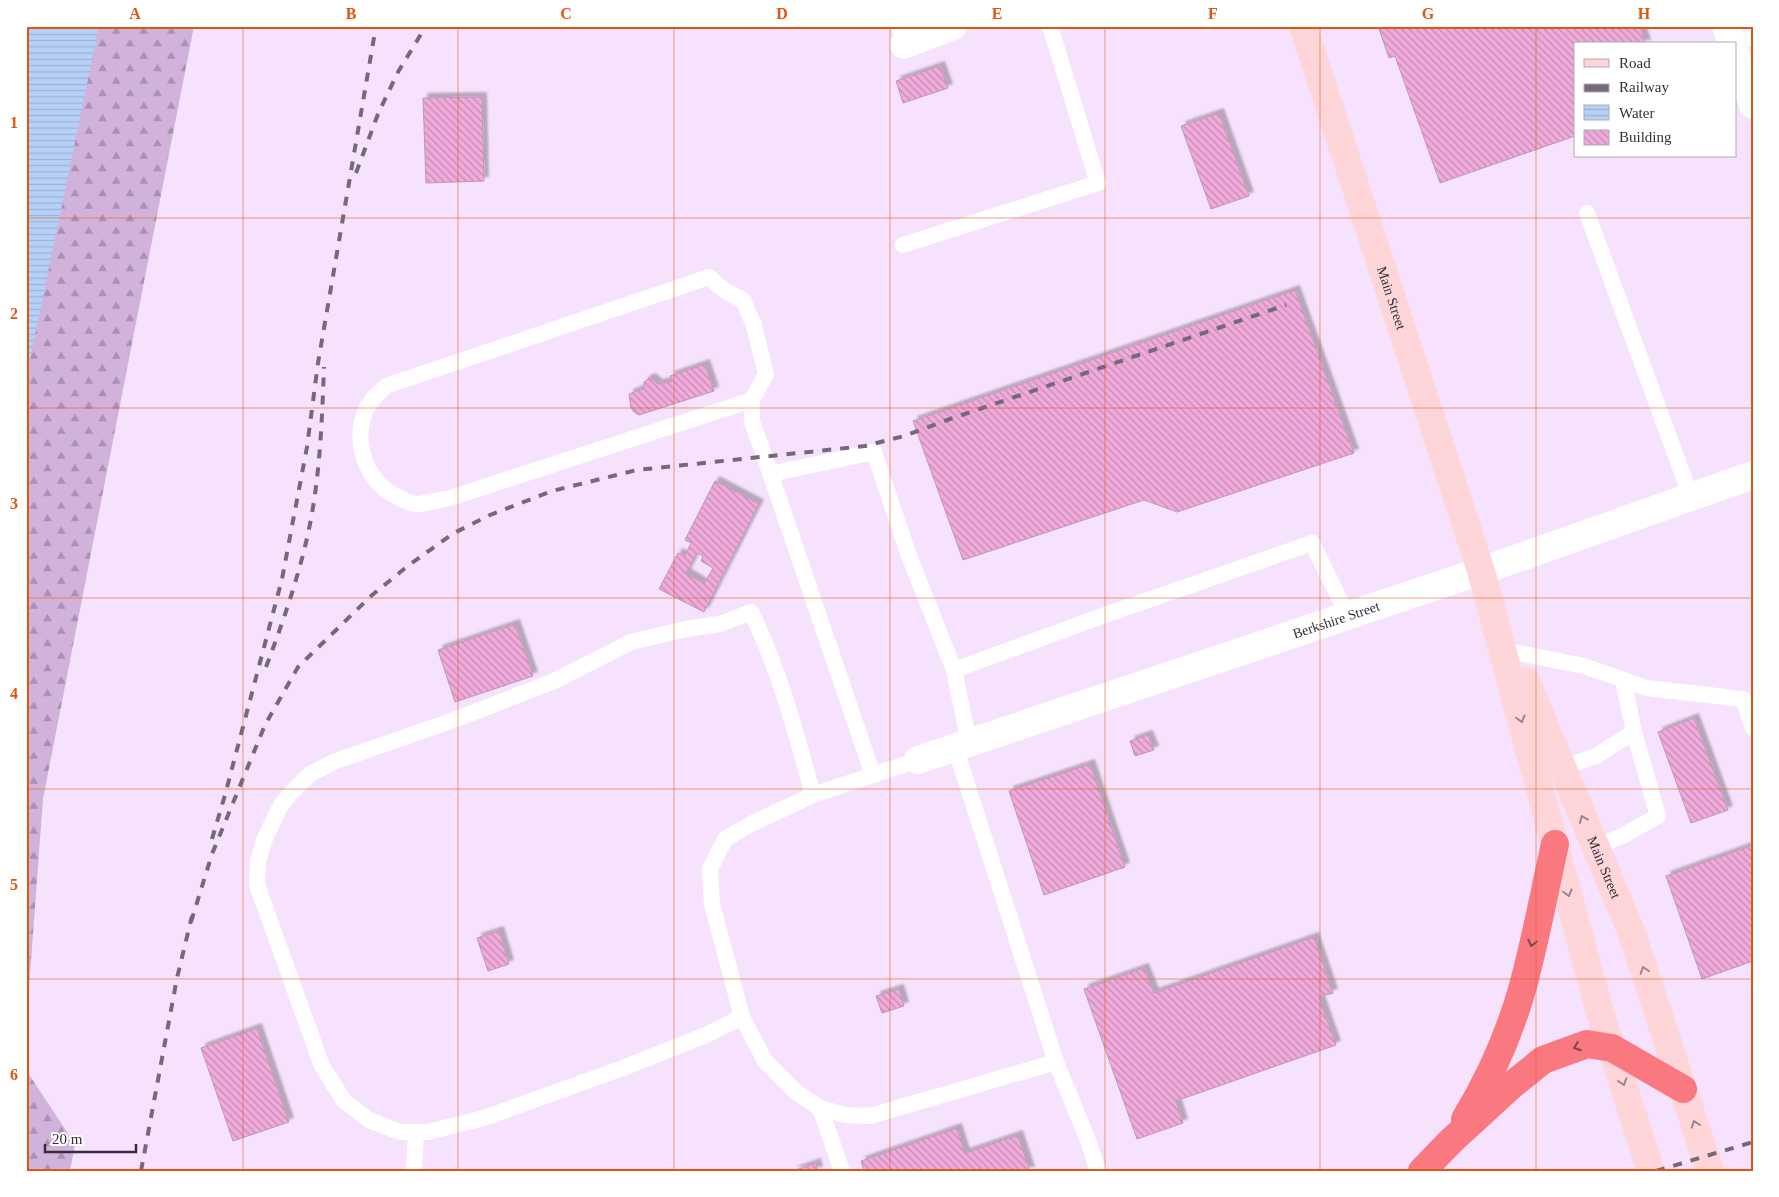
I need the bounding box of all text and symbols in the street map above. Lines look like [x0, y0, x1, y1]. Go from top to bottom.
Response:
text: A [129, 5, 141, 22]
text: B [346, 5, 357, 22]
text: C [560, 5, 572, 22]
text: D [776, 5, 788, 22]
text: E [992, 5, 1002, 22]
text: F [1208, 5, 1218, 22]
text: G [1422, 5, 1435, 22]
text: H [1638, 5, 1651, 22]
legend [1574, 42, 1736, 158]
text: Road [1619, 55, 1651, 71]
text: Railway [1619, 79, 1669, 95]
text: Water [1619, 105, 1654, 121]
text: 1 [10, 114, 18, 131]
text: Building [1619, 129, 1672, 145]
street label: Main Street [1374, 264, 1409, 332]
text: 2 [10, 305, 18, 322]
text: 3 [10, 495, 18, 512]
street label: Berkshire Street [1291, 599, 1382, 642]
text: 4 [10, 685, 18, 702]
one-way arrow [1515, 715, 1526, 723]
one-way arrow [1579, 816, 1589, 824]
street label: Main Street [1584, 834, 1623, 901]
text: 5 [10, 876, 18, 893]
one-way arrow [1562, 888, 1573, 897]
one-way arrow [1527, 938, 1538, 947]
one-way arrow [1639, 967, 1649, 975]
one-way arrow [1573, 1041, 1582, 1051]
text: 6 [10, 1066, 18, 1083]
one-way arrow [1617, 1078, 1627, 1086]
one-way arrow [1691, 1121, 1701, 1129]
scale bar [45, 1122, 136, 1154]
text: 20 m [52, 1131, 83, 1147]

